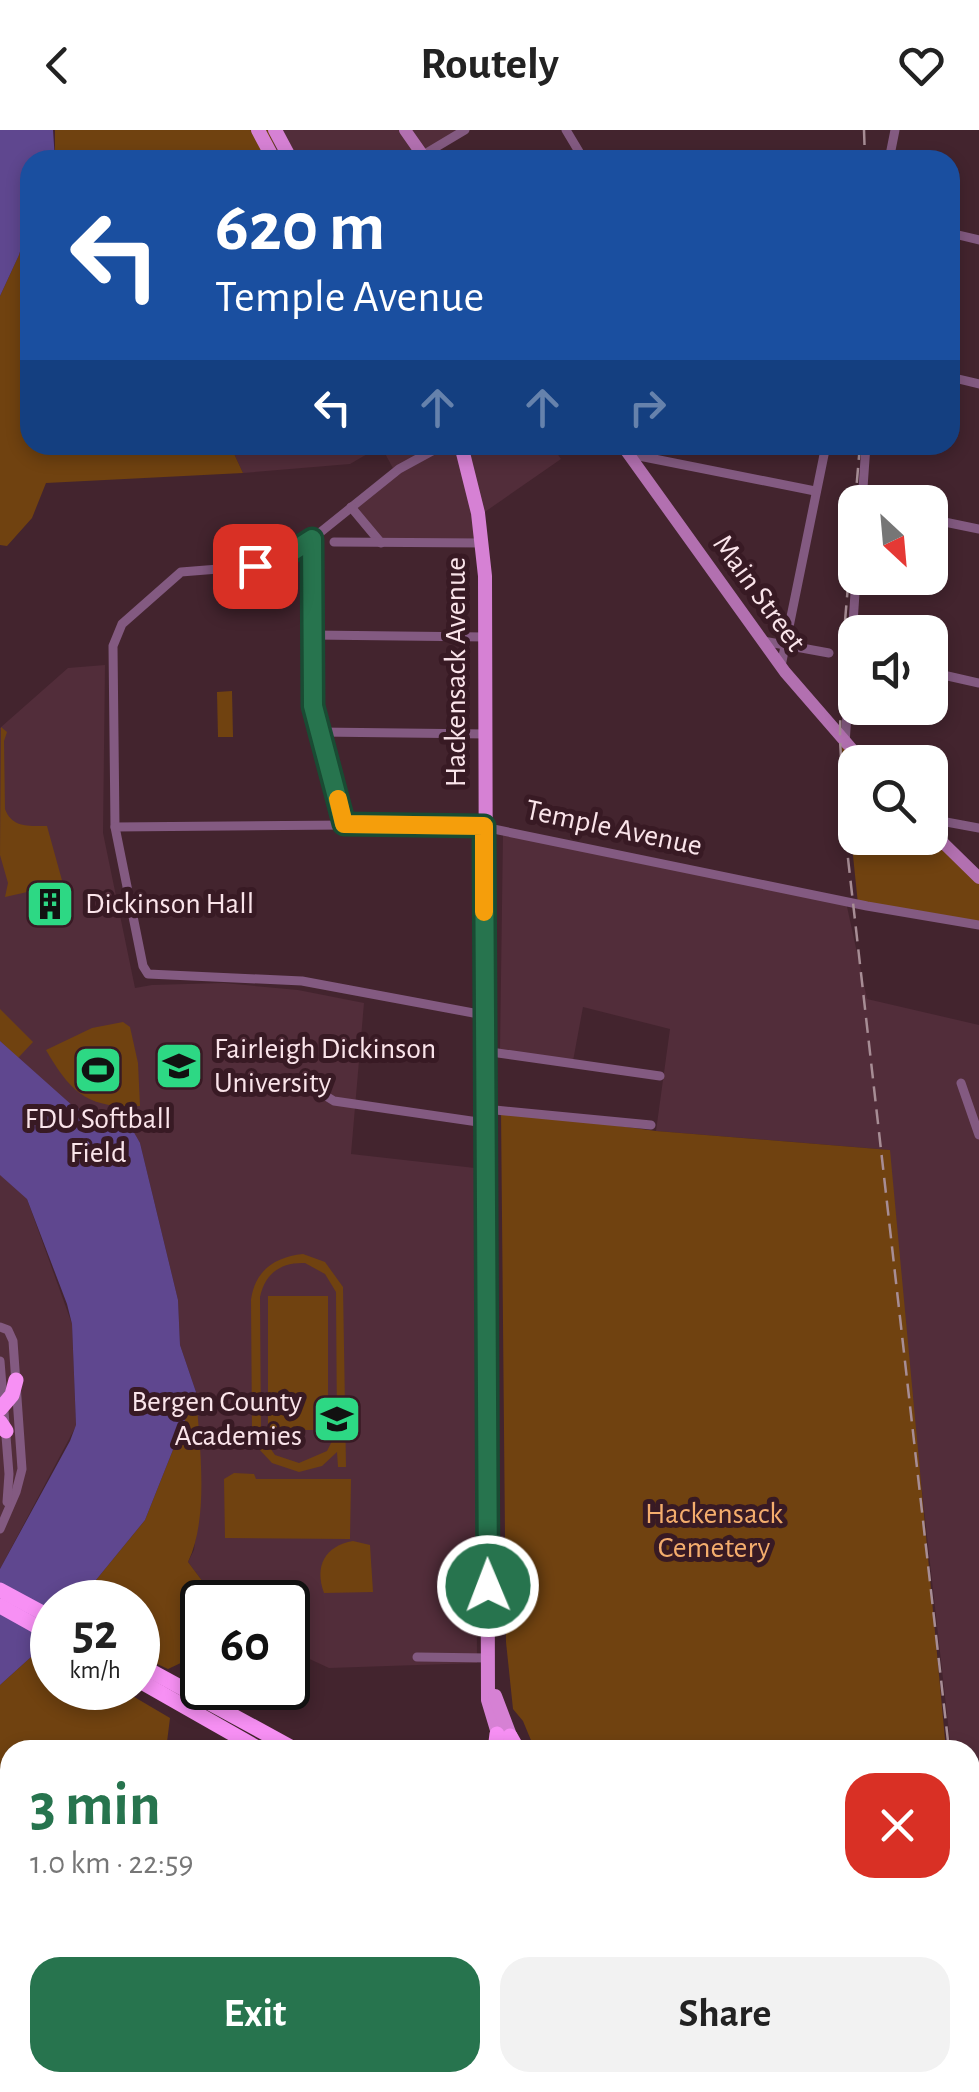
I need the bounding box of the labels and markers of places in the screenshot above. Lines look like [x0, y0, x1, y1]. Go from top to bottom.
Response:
pin [213, 524, 298, 609]
building icon: Dickinson Hall [24, 878, 76, 930]
place label: Dickinson Hall [85, 889, 254, 919]
place label: Fairleigh Dickinson University [214, 1034, 436, 1098]
school or university icon: Fairleigh Dickinson University [153, 1040, 205, 1092]
sports icon: FDU Softball Field [72, 1044, 124, 1096]
place label: FDU Softball Field [25, 1104, 171, 1168]
place label: Bergen County Academies [131, 1387, 302, 1451]
school or university icon: Bergen County Academies [311, 1393, 363, 1445]

